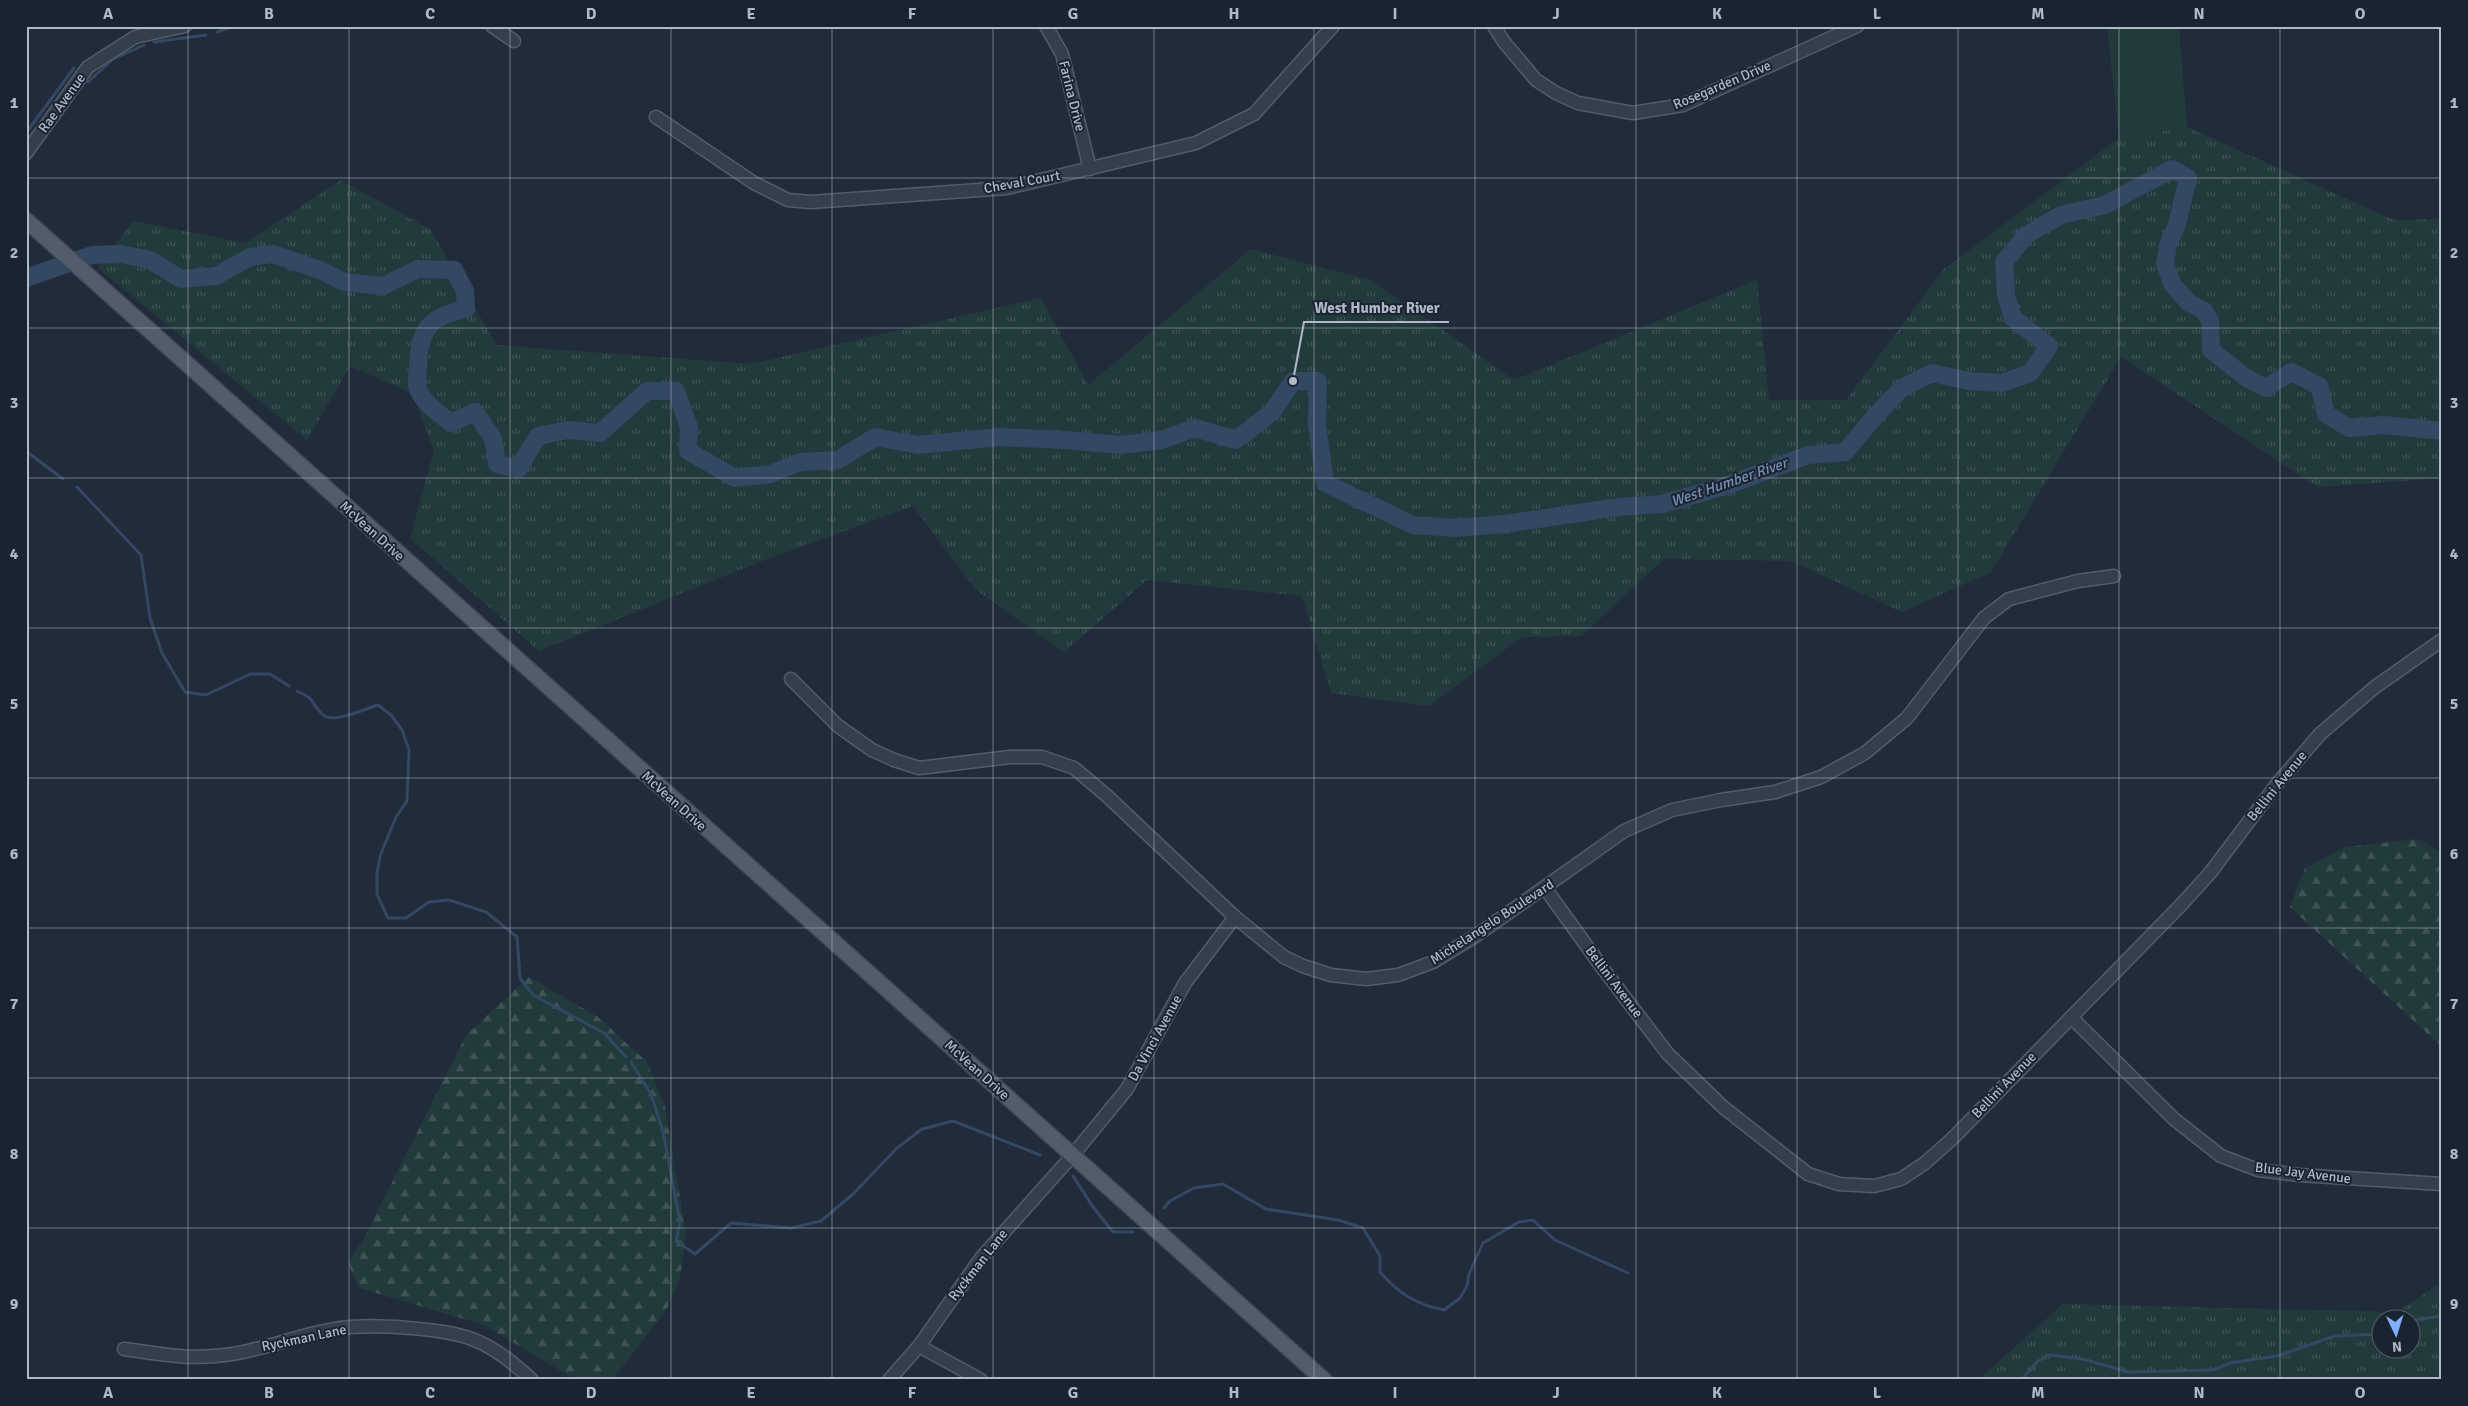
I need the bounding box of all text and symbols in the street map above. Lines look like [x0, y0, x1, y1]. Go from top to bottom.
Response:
text: A [103, 4, 114, 24]
text: B [264, 4, 274, 24]
text: C [425, 4, 435, 24]
text: D [586, 4, 597, 24]
text: E [746, 4, 756, 24]
text: F [908, 4, 917, 24]
text: G [1068, 4, 1078, 24]
text: H [1229, 4, 1239, 24]
text: I [1392, 4, 1398, 24]
text: J [1552, 4, 1560, 24]
text: K [1712, 4, 1722, 24]
text: L [1873, 4, 1882, 24]
text: M [2031, 4, 2045, 24]
text: N [2193, 4, 2205, 24]
text: O [2355, 4, 2366, 24]
street label: Rosegarden Drive [1671, 57, 1773, 113]
street label: Farina Drive [1055, 59, 1089, 133]
street label: Rae Avenue [35, 70, 89, 136]
text: 1 [10, 93, 19, 113]
text: 1 [2450, 93, 2459, 113]
street label: Cheval Court [983, 167, 1062, 197]
text: 2 [10, 243, 18, 263]
text: 2 [2450, 243, 2458, 263]
callout: West Humber River [1304, 292, 1449, 322]
text: West Humber River [1314, 299, 1440, 317]
text: 3 [10, 393, 18, 413]
text: 3 [2450, 393, 2458, 413]
water label: West Humber River [1668, 453, 1792, 510]
street label: McVean Drive [336, 497, 408, 565]
text: 4 [10, 544, 19, 564]
text: 4 [2450, 544, 2459, 564]
text: 5 [10, 694, 18, 714]
text: 5 [2450, 694, 2458, 714]
street label: Bellini Avenue [2243, 747, 2311, 825]
street label: McVean Drive [638, 767, 710, 835]
text: 6 [10, 844, 19, 864]
text: 6 [2450, 844, 2459, 864]
street label: Michelangelo Boulevard [1427, 876, 1557, 968]
street label: Bellini Avenue [1581, 943, 1647, 1021]
street label: Da Vinci Avenue [1124, 992, 1186, 1084]
text: 7 [10, 994, 19, 1014]
text: 7 [2450, 994, 2459, 1014]
street label: McVean Drive [941, 1036, 1013, 1104]
street label: Bellini Avenue [1968, 1048, 2040, 1122]
text: 8 [10, 1144, 19, 1164]
text: 8 [2450, 1144, 2459, 1164]
street label: Blue Jay Avenue [2254, 1159, 2352, 1187]
street label: Ryckman Lane [945, 1226, 1011, 1304]
text: 9 [10, 1294, 19, 1314]
text: 9 [2450, 1294, 2459, 1314]
north arrow [2370, 1308, 2420, 1358]
street label: Ryckman Lane [260, 1321, 348, 1355]
text: N [2391, 1338, 2402, 1355]
text: A [103, 1383, 114, 1403]
text: B [264, 1383, 274, 1403]
text: C [425, 1383, 435, 1403]
text: D [586, 1383, 597, 1403]
text: E [746, 1383, 756, 1403]
text: F [908, 1383, 917, 1403]
text: G [1068, 1383, 1078, 1403]
text: H [1229, 1383, 1239, 1403]
text: I [1392, 1383, 1398, 1403]
text: J [1552, 1383, 1560, 1403]
text: K [1712, 1383, 1722, 1403]
text: L [1873, 1383, 1882, 1403]
text: M [2031, 1383, 2045, 1403]
text: N [2193, 1383, 2205, 1403]
text: O [2355, 1383, 2366, 1403]

